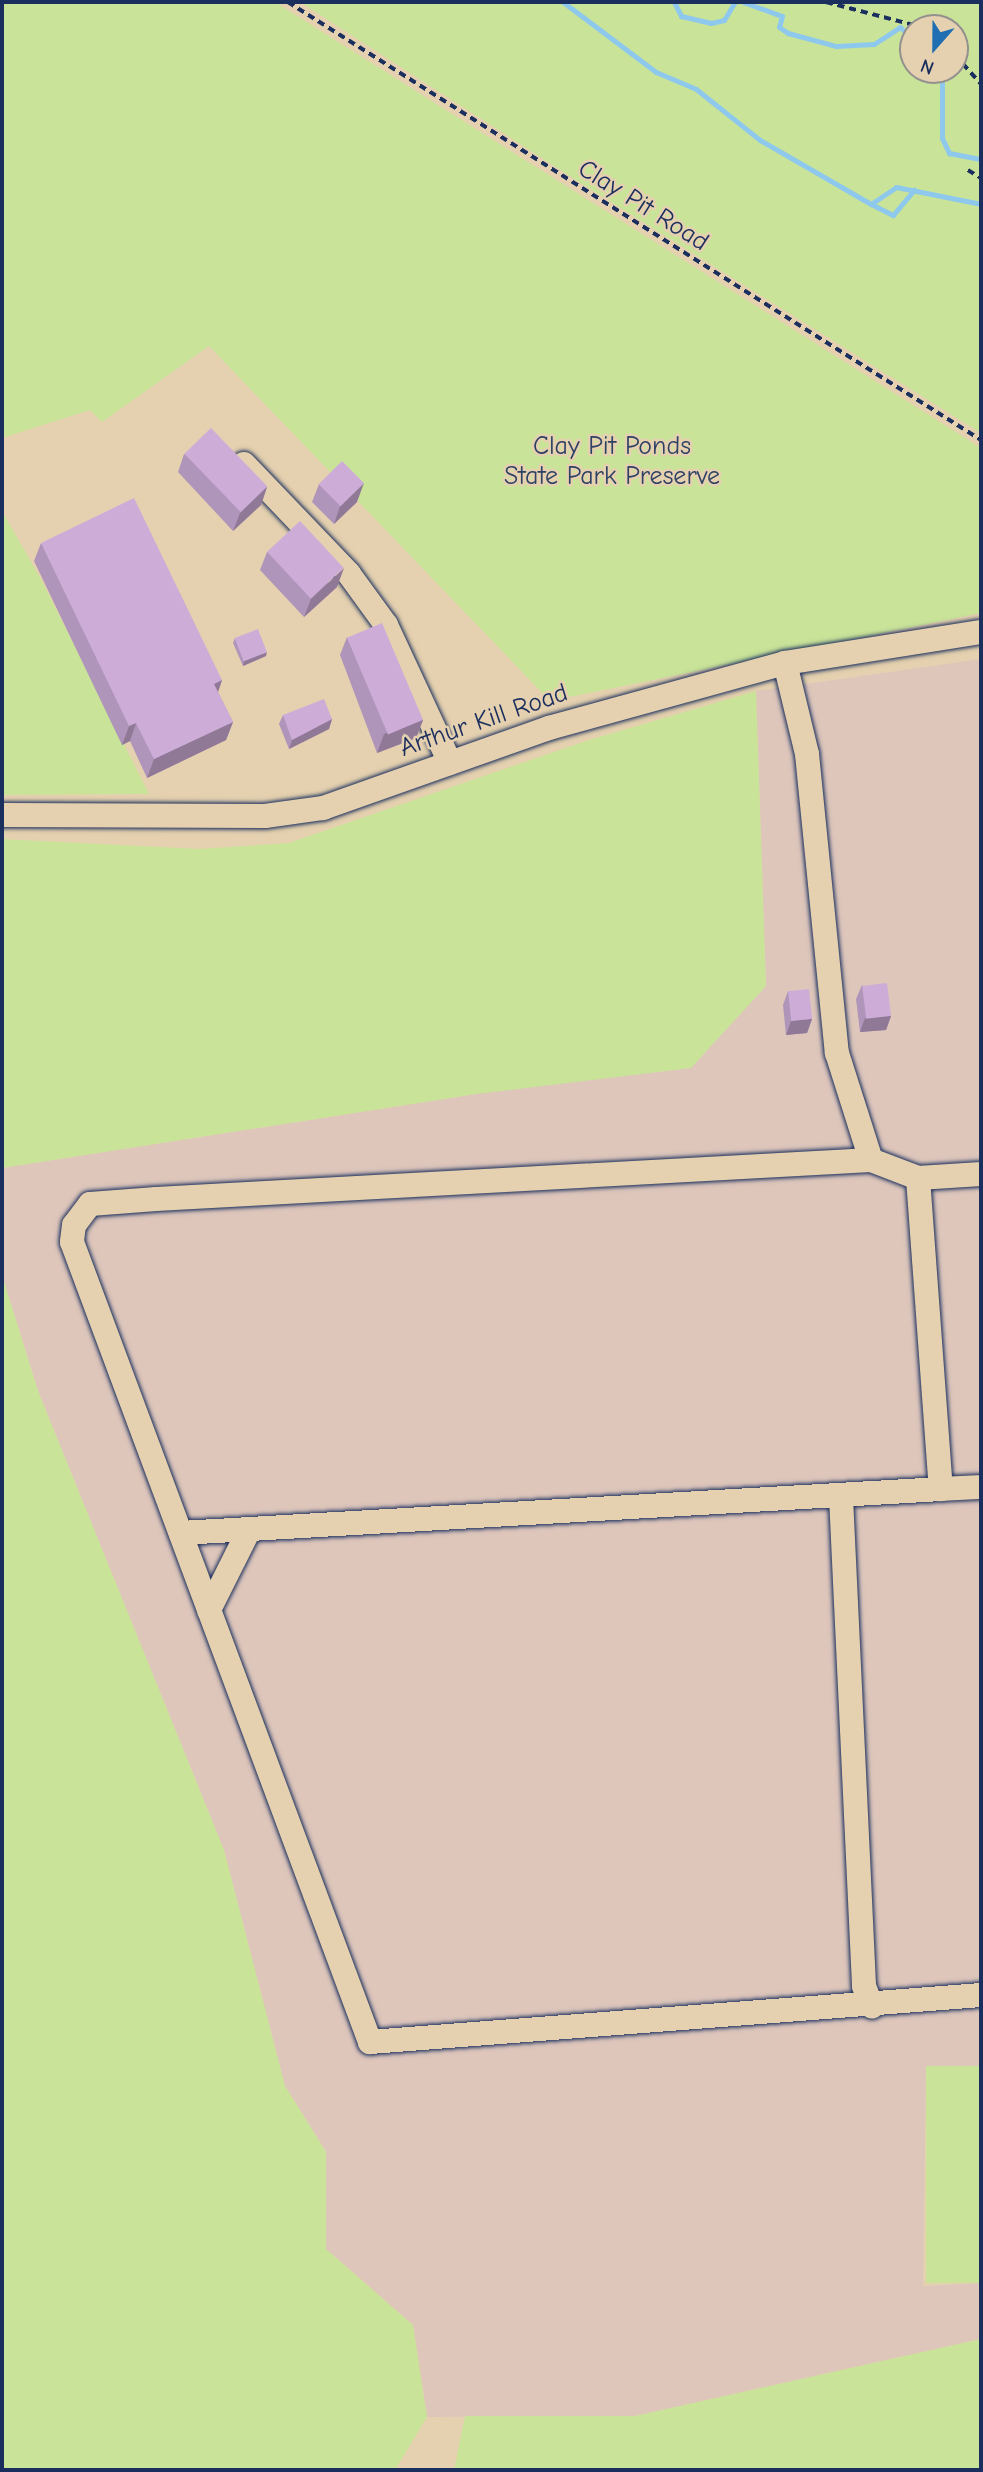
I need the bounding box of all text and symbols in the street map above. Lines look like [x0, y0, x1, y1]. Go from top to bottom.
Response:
north arrow [899, 14, 969, 84]
text: N [917, 54, 937, 79]
street label: Clay Pit Road [572, 154, 714, 258]
park label: Clay Pit Ponds State Park Preserve [504, 431, 720, 492]
street label: Arthur Kill Road [396, 678, 572, 764]

